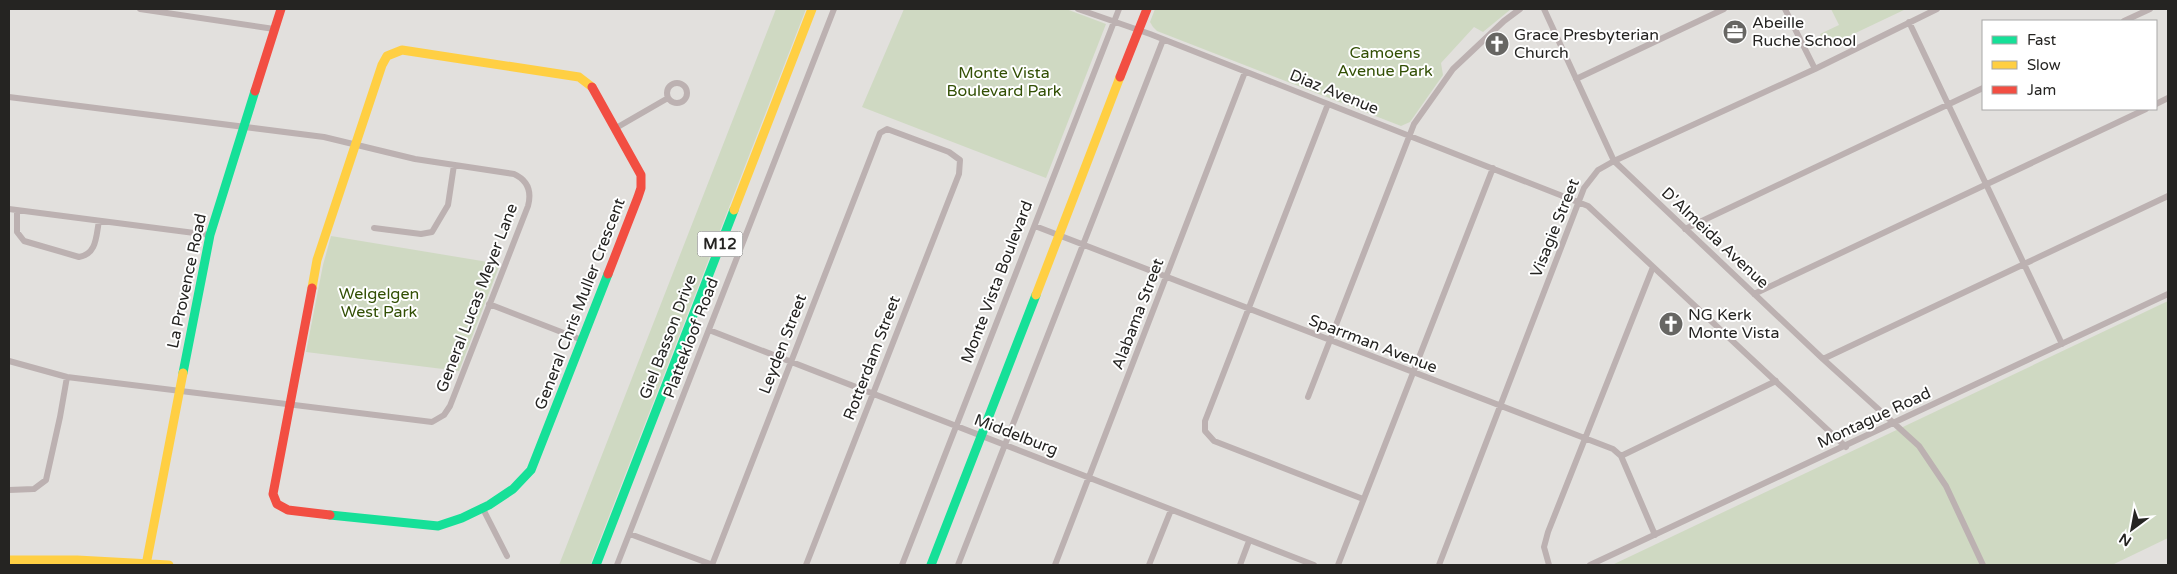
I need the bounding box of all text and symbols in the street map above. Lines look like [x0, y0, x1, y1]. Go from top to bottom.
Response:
place label: Abeille Ruche School [1752, 13, 1856, 51]
office icon: Abeille Ruche School [1722, 19, 1748, 45]
legend [1982, 20, 2157, 110]
place label: Grace Presbyterian Church [1514, 25, 1659, 63]
church icon: Grace Presbyterian Church [1484, 31, 1510, 57]
text: Fast [2027, 31, 2057, 49]
park label: Camoens Avenue Park [1337, 43, 1433, 81]
text: Slow [2027, 56, 2061, 74]
park label: Monte Vista Boulevard Park [946, 63, 1062, 101]
street label: Diaz Avenue [1287, 65, 1381, 119]
text: Jam [2027, 81, 2056, 99]
street label: Visagie Street [1526, 176, 1584, 280]
street label: D'Almeida Avenue [1657, 183, 1773, 293]
street label: General Chris Muller Crescent [530, 195, 630, 413]
street label: Monte Vista Boulevard [957, 198, 1037, 366]
street label: General Lucas Meyer Lane [432, 201, 522, 395]
street label: La Provence Road [163, 212, 211, 350]
road number: M12 [698, 232, 742, 256]
street label: Alabama Street [1108, 256, 1168, 372]
street label: Giel Basson Drive [635, 272, 701, 402]
street label: Plattekloof Road [659, 275, 723, 401]
park label: Welgelgen West Park [339, 284, 419, 322]
street label: Leyden Street [755, 291, 811, 397]
street label: Rotterdam Street [839, 293, 905, 423]
place label: NG Kerk Monte Vista [1688, 305, 1779, 343]
street label: Sparrman Avenue [1306, 310, 1440, 378]
church icon: NG Kerk Monte Vista [1658, 311, 1684, 337]
street label: Montague Road [1814, 383, 1934, 453]
street label: Middelburg [971, 410, 1061, 460]
north arrow [2107, 504, 2157, 554]
text: N [2116, 529, 2135, 550]

